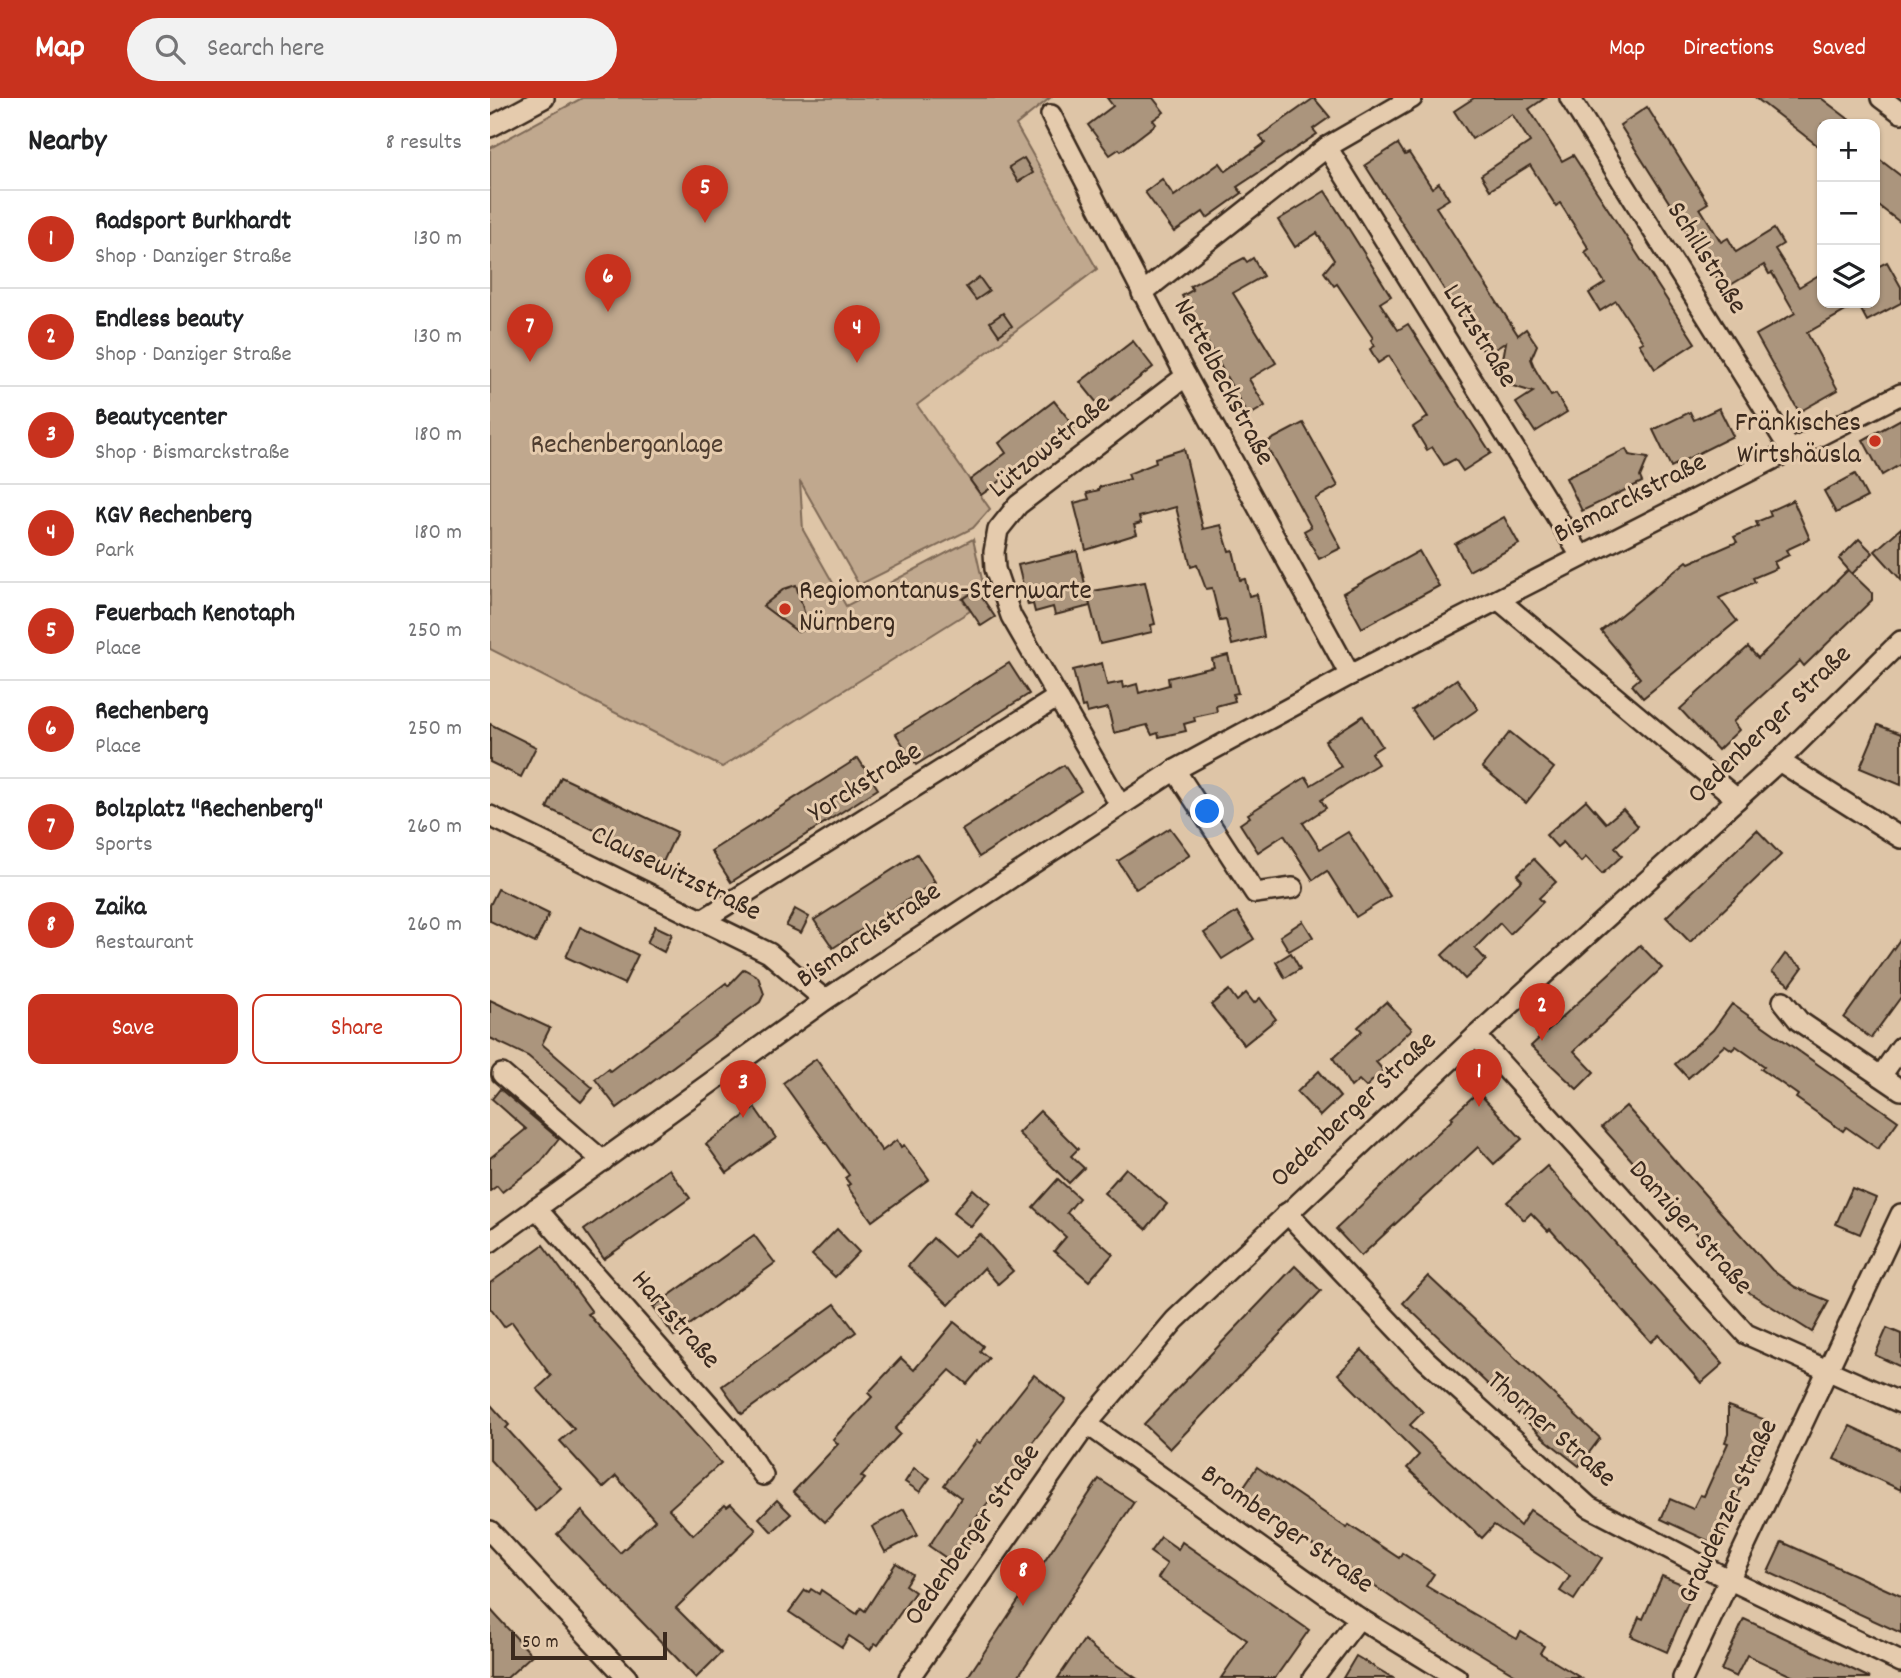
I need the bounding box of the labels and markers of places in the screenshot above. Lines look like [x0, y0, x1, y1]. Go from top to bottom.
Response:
pin: 5 [682, 165, 728, 223]
pin: 6 [585, 254, 631, 312]
pin: 7 [507, 304, 553, 362]
pin: 4 [834, 305, 880, 363]
place label: Fränkisches Wirtshäusla [1735, 405, 1862, 477]
marker: Fränkisches Wirtshäusla [1867, 433, 1883, 449]
place label: Regiomontanus-Sternwarte Nürnberg [799, 573, 1092, 645]
marker: Regiomontanus-Sternwarte Nürnberg [777, 601, 793, 617]
pin: 2 [1519, 983, 1565, 1041]
pin: 1 [1456, 1049, 1502, 1107]
pin: 3 [720, 1060, 766, 1118]
pin: 8 [1000, 1548, 1046, 1606]

